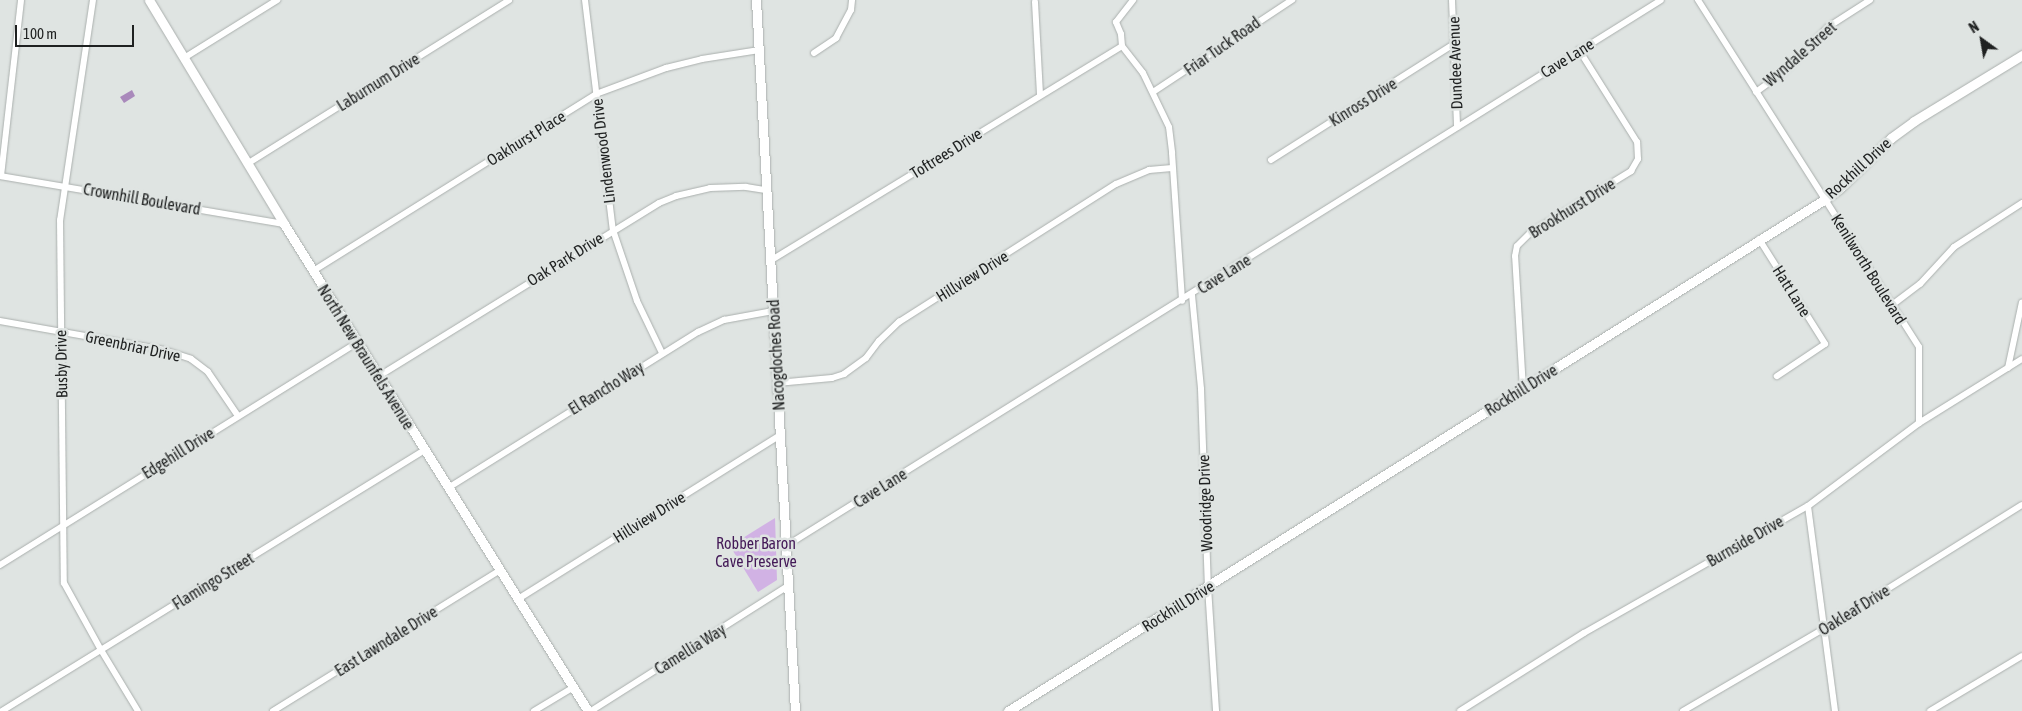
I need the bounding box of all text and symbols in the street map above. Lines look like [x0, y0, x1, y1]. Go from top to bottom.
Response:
street label: Friar Tuck Road [1180, 13, 1264, 79]
scale bar [18, 15, 136, 47]
north arrow [1957, 15, 2007, 65]
street label: Dundee Avenue [1444, 16, 1466, 110]
street label: Wyndale Street [1760, 17, 1840, 91]
text: N [1966, 18, 1982, 36]
text: 100 m [23, 25, 57, 42]
street label: Cave Lane [1537, 34, 1597, 82]
street label: Laburnum Drive [333, 49, 423, 115]
street label: Kinross Drive [1326, 74, 1400, 130]
street label: Lindenwood Drive [587, 97, 619, 205]
street label: Oakhurst Place [483, 106, 569, 170]
street label: Toftrees Drive [907, 123, 985, 183]
street label: Rockhill Drive [1821, 134, 1895, 202]
street label: Brookhurst Drive [1525, 174, 1619, 242]
street label: Crownhill Boulevard [82, 179, 202, 219]
street label: Kenilworth Boulevard [1827, 210, 1911, 328]
street label: Oak Park Drive [523, 228, 607, 290]
street label: Hillview Drive [932, 246, 1012, 306]
street label: Cave Lane [1194, 250, 1254, 298]
street label: Hatt Lane [1769, 262, 1815, 320]
street label: North New Braunfels Avenue [314, 281, 418, 433]
street label: Nacogdoches Road [764, 299, 788, 411]
street label: Greenbriar Drive [84, 327, 182, 365]
street label: Busby Drive [51, 330, 71, 398]
street label: El Rancho Way [565, 357, 647, 419]
street label: Rockhill Drive [1481, 360, 1561, 420]
street label: Edgehill Drive [138, 423, 218, 483]
street label: Woodridge Drive [1194, 454, 1216, 552]
street label: Cave Lane [850, 464, 910, 512]
street label: Hillview Drive [609, 487, 689, 547]
street label: Burnside Drive [1703, 511, 1787, 571]
park label: Robber Baron Cave Preserve [715, 533, 797, 571]
street label: Flamingo Street [169, 548, 257, 614]
street label: Rockhill Drive [1138, 576, 1218, 636]
street label: Oakleaf Drive [1815, 581, 1893, 639]
street label: East Lawndale Drive [331, 602, 441, 680]
street label: Camellia Way [651, 620, 729, 678]

